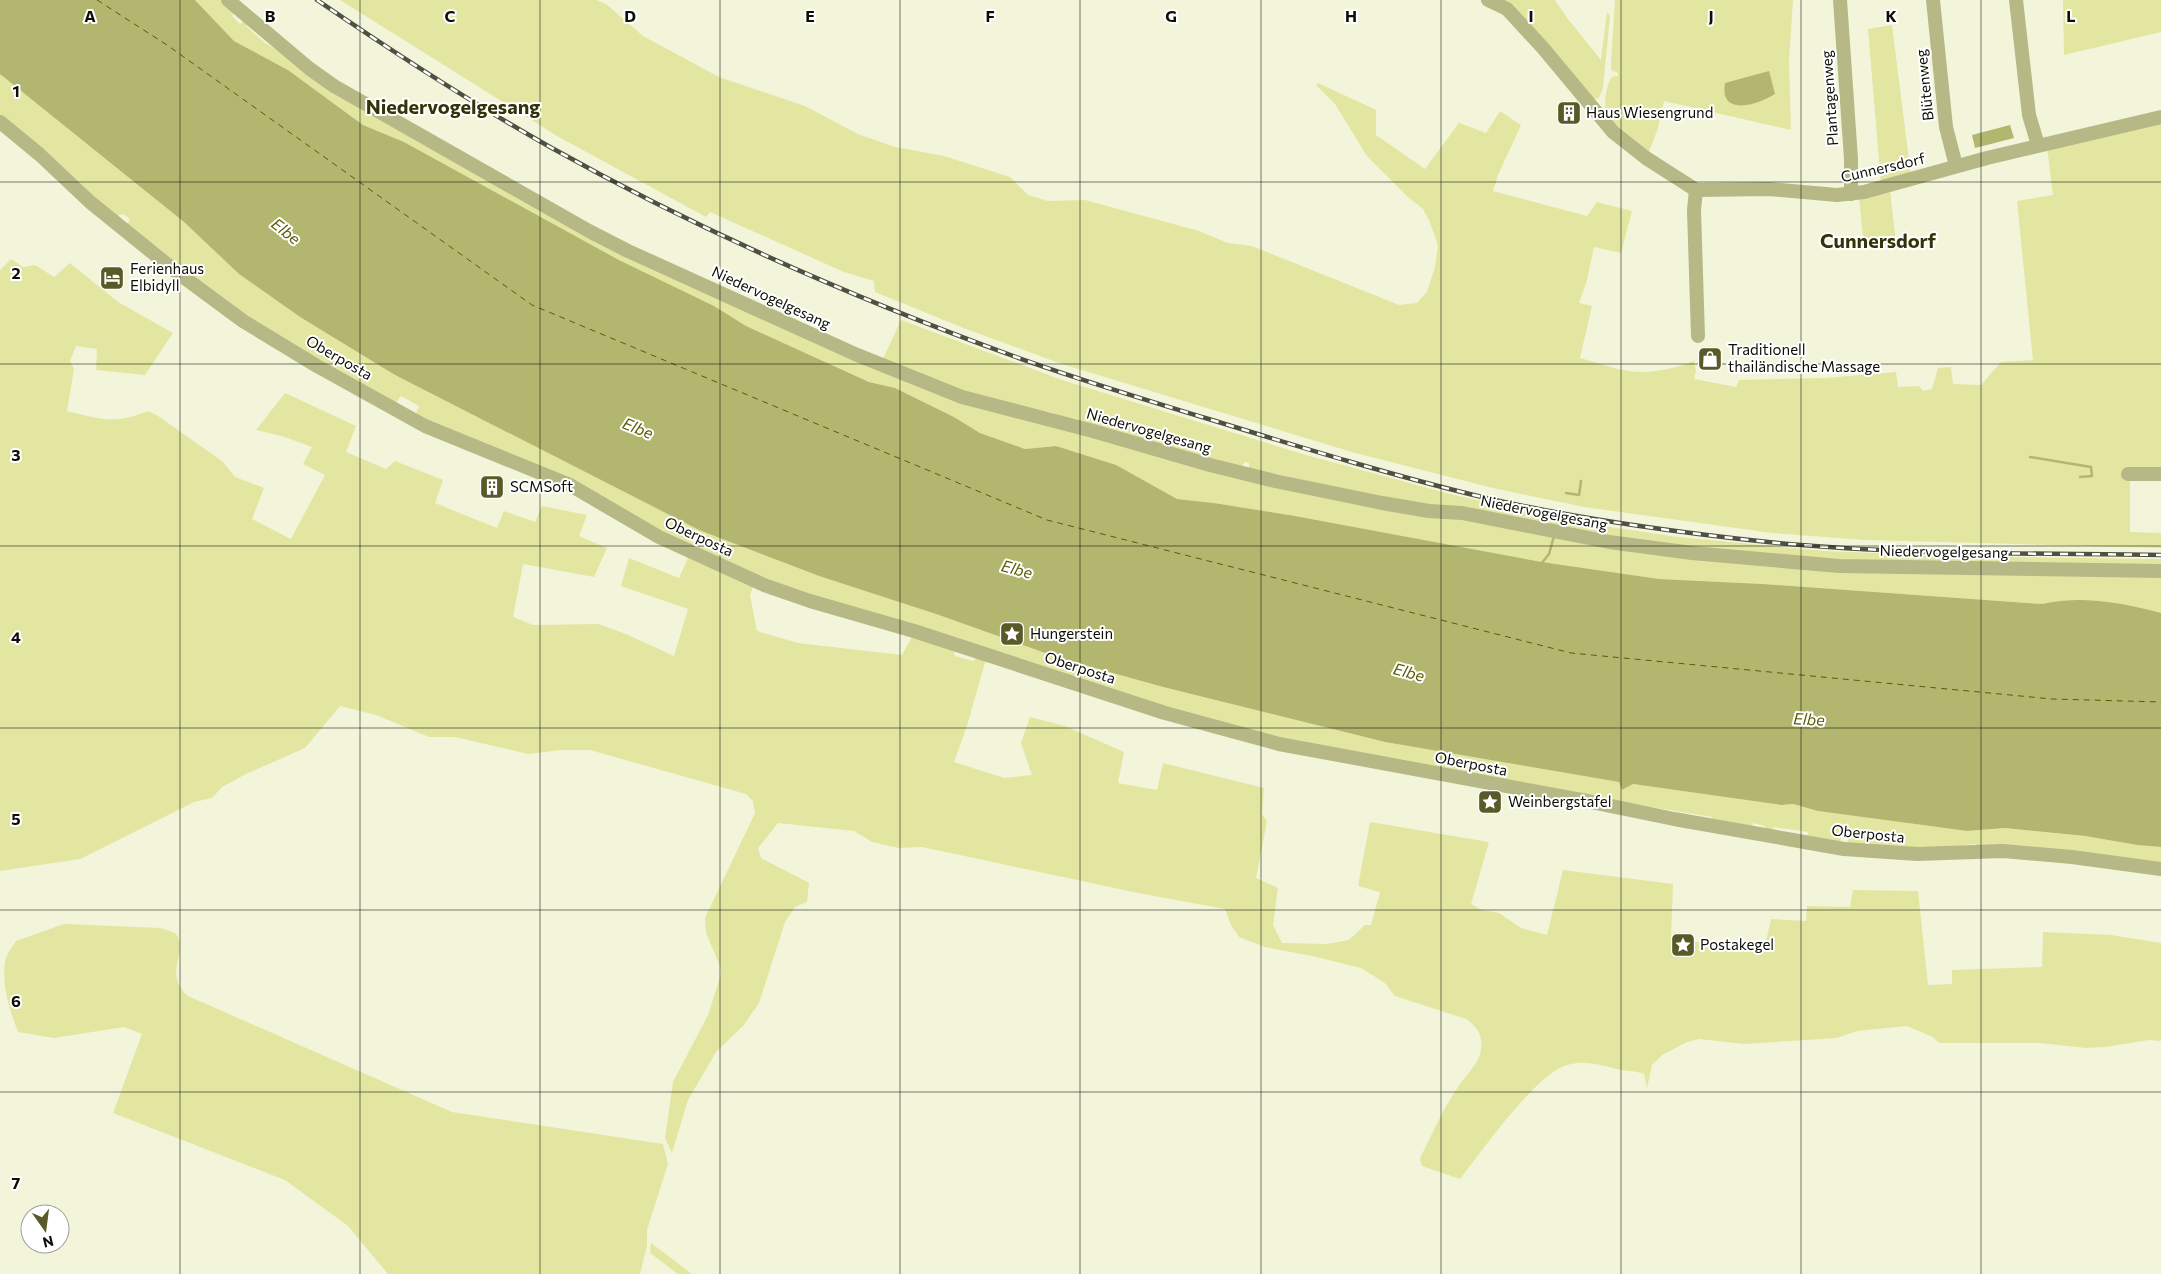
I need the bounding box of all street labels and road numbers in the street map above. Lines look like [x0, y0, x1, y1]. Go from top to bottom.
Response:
street label: Blütenweg [1911, 48, 1937, 122]
street label: Plantagenweg [1817, 50, 1841, 146]
street label: Cunnersdorf [1839, 149, 1927, 185]
street label: Niedervogelgesang [709, 262, 834, 333]
street label: Oberposta [303, 331, 376, 383]
street label: Niedervogelgesang [1085, 404, 1214, 456]
street label: Niedervogelgesang [1479, 491, 1609, 533]
street label: Oberposta [662, 512, 737, 560]
street label: Niedervogelgesang [1879, 541, 2009, 561]
street label: Oberposta [1043, 647, 1118, 687]
street label: Oberposta [1433, 747, 1509, 779]
street label: Oberposta [1831, 820, 1906, 846]

